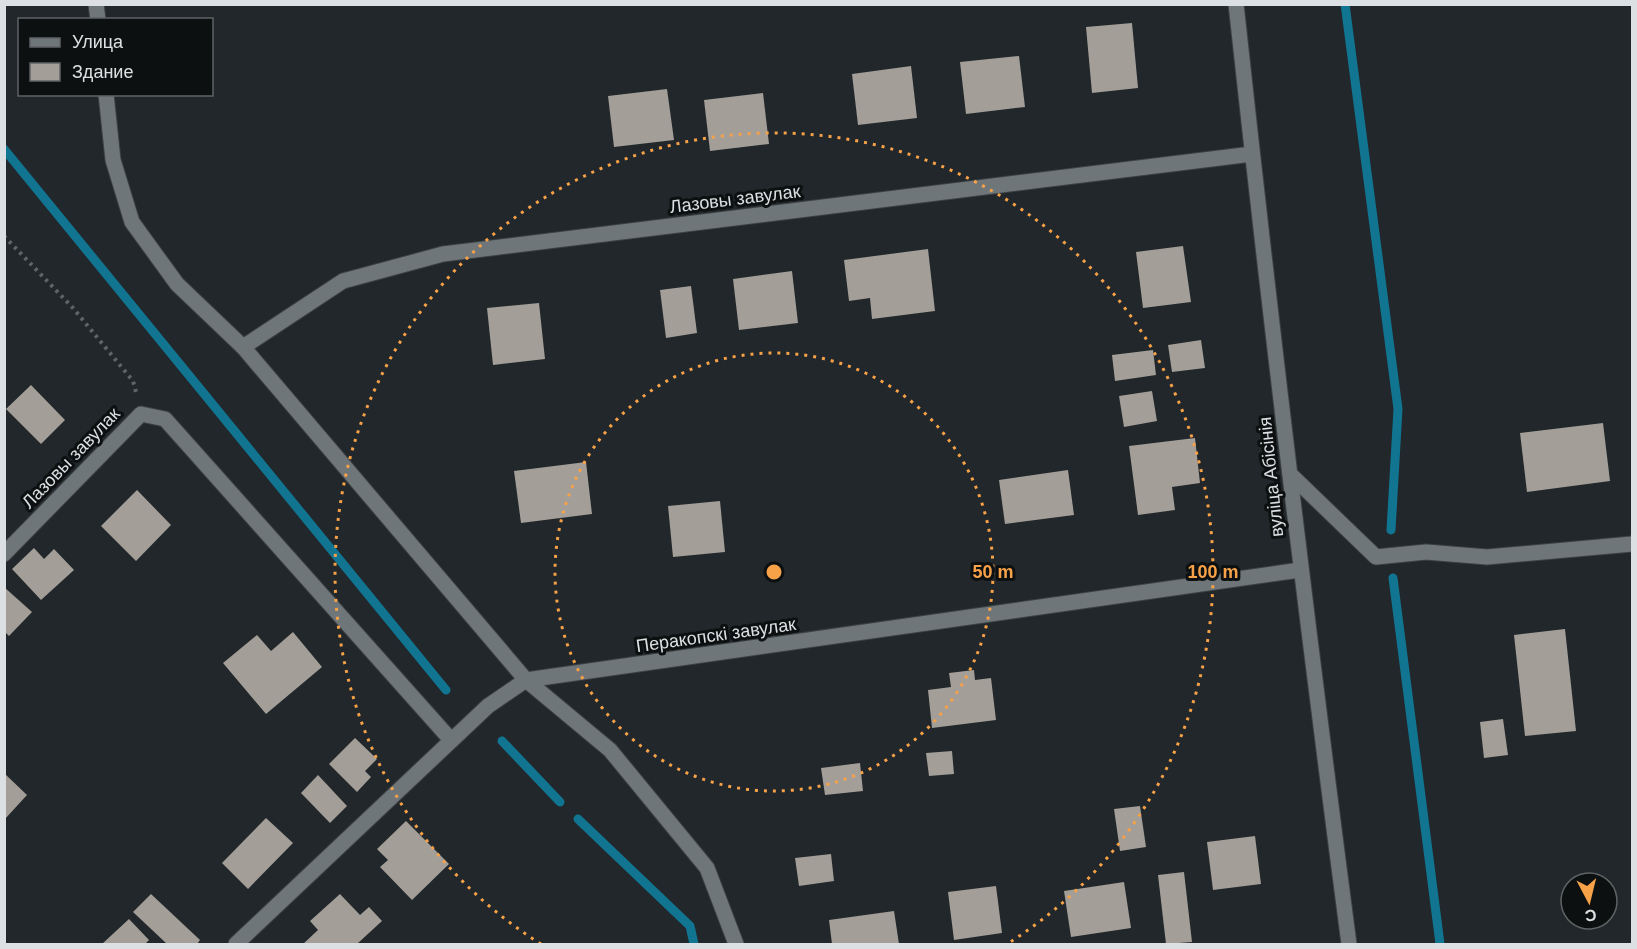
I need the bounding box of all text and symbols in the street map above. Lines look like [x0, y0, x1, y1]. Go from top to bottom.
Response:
legend [18, 18, 213, 96]
text: Улица [72, 32, 124, 52]
text: Здание [72, 62, 133, 82]
street label: Лазовы завулак [668, 181, 802, 217]
street label: Лазовы завулак [18, 404, 124, 512]
street label: вуліца Абісінія [1255, 416, 1287, 538]
centre of rings [764, 562, 784, 582]
text: 50 m [972, 562, 1014, 582]
text: 100 m [1187, 562, 1239, 582]
street label: Перакопскі завулак [635, 614, 797, 656]
north arrow [1559, 871, 1619, 931]
text: С [1584, 906, 1598, 925]

